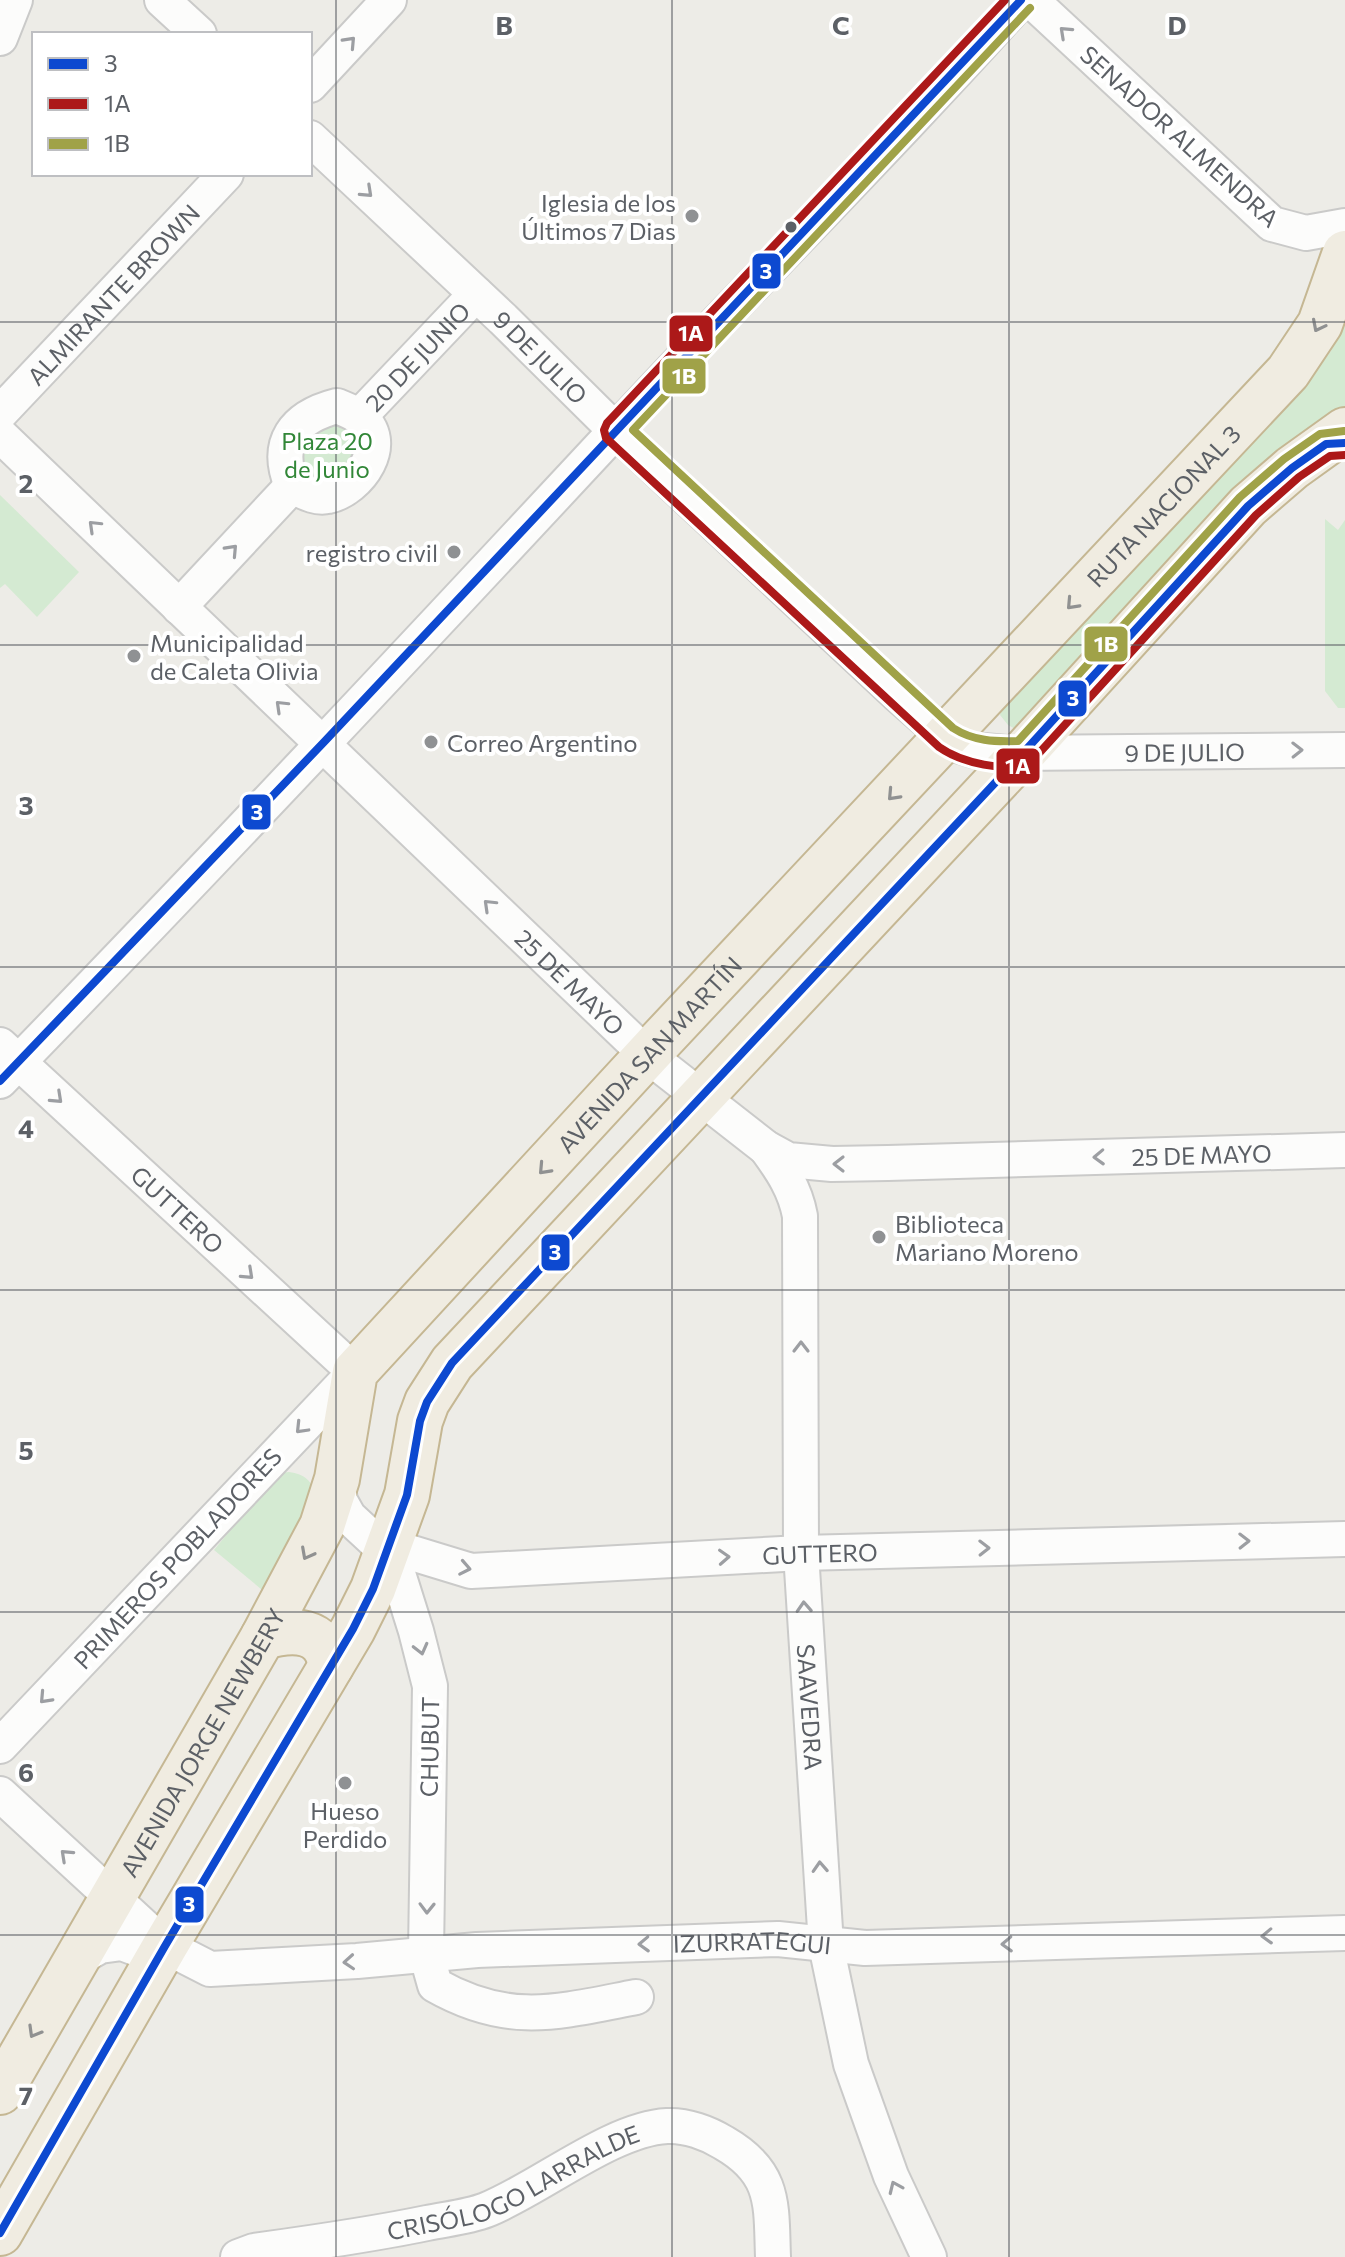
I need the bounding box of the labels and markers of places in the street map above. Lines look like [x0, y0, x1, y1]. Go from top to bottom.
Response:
place label: Iglesia de los Últimos 7 Dias [521, 188, 676, 245]
marker: Iglesia de los Últimos 7 Dias [683, 207, 701, 225]
unlabelled marker [783, 219, 799, 235]
place label: registro civil [306, 538, 438, 567]
marker: registro civil [445, 543, 463, 561]
place label: Municipalidad de Caleta Olivia [150, 628, 319, 685]
marker: Municipalidad de Caleta Olivia [125, 647, 143, 665]
place label: Correo Argentino [447, 728, 638, 757]
marker: Correo Argentino [422, 733, 440, 751]
place label: Biblioteca Mariano Moreno [895, 1209, 1078, 1266]
marker: Biblioteca Mariano Moreno [870, 1228, 888, 1246]
marker: Hueso Perdido [336, 1774, 354, 1792]
place label: Hueso Perdido [303, 1796, 387, 1853]

